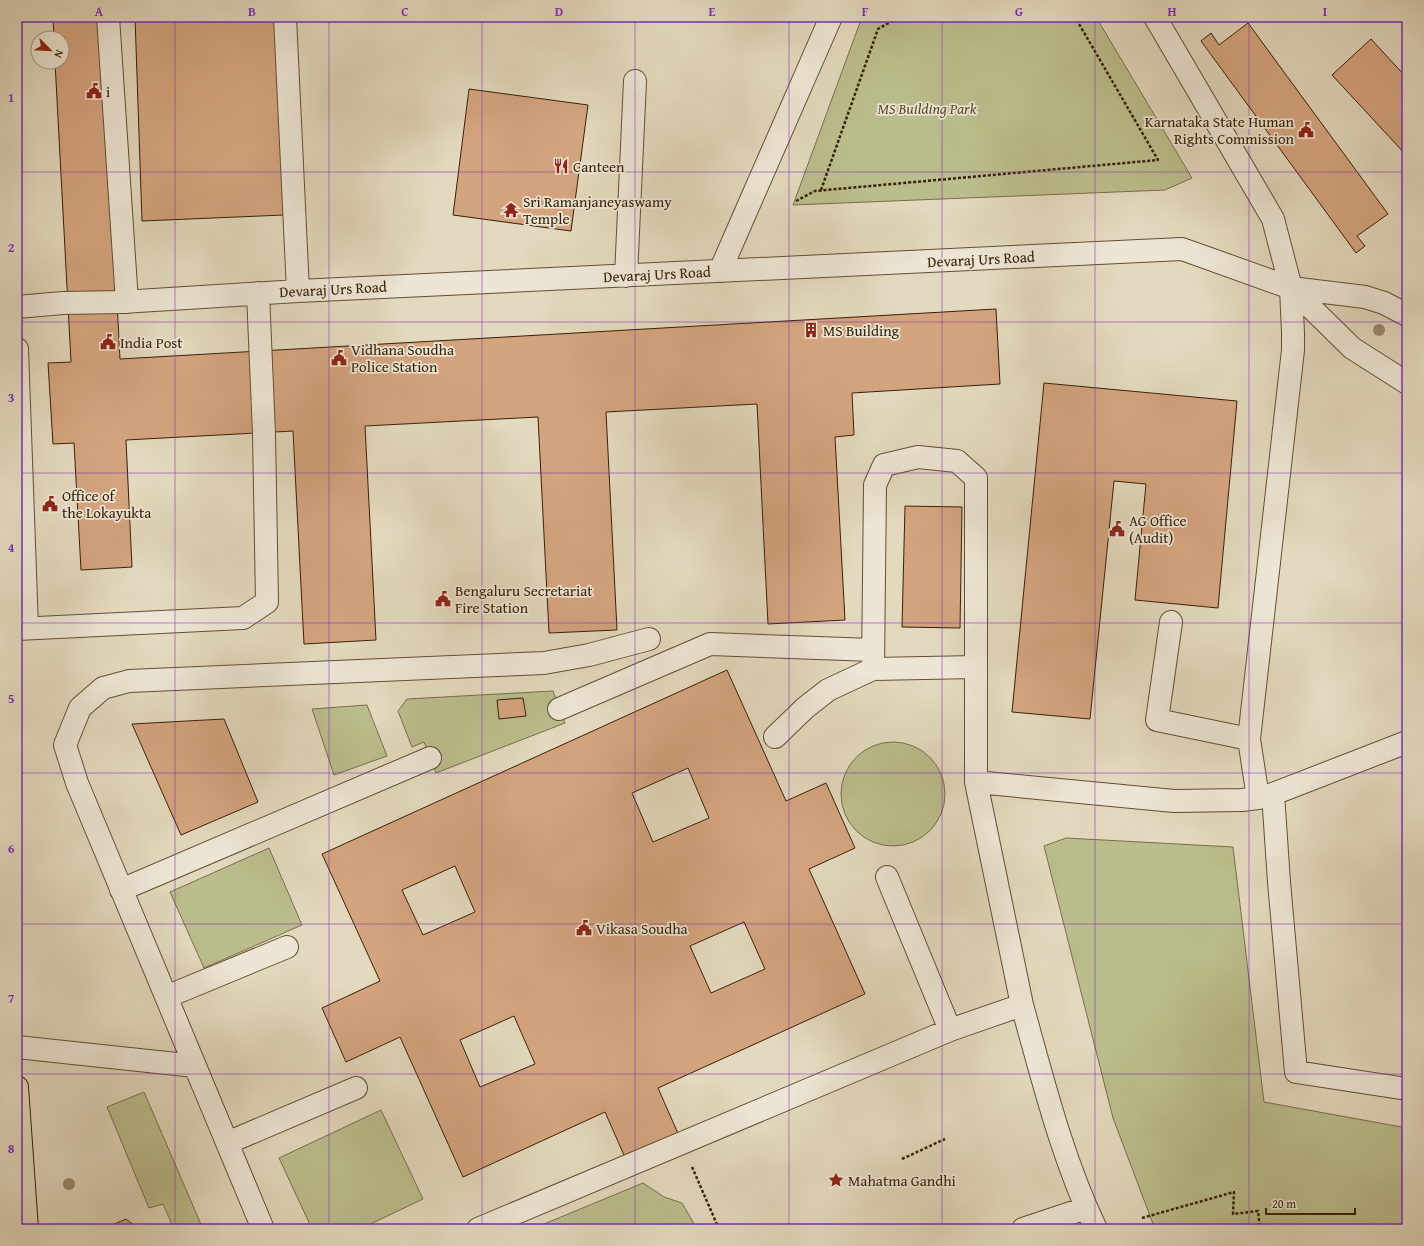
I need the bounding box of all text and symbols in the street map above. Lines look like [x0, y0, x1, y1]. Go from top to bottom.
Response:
text: A [95, 2, 104, 21]
text: B [248, 2, 256, 21]
text: C [401, 2, 409, 21]
text: D [555, 2, 563, 21]
text: E [709, 2, 716, 21]
text: F [862, 2, 869, 21]
text: G [1015, 2, 1023, 21]
text: H [1167, 2, 1177, 21]
text: I [1323, 2, 1327, 21]
north arrow [30, 30, 70, 70]
text: N [50, 47, 68, 61]
place label: i [106, 81, 110, 102]
public building icon: i [85, 82, 103, 100]
text: 1 [8, 88, 14, 107]
park label: MS Building Park [878, 98, 977, 119]
place label: Karnataka State Human Rights Commission [1145, 111, 1295, 149]
public building icon: Karnataka State Human Rights Commission [1297, 121, 1315, 139]
place label: Canteen [573, 156, 625, 177]
restaurant icon: Canteen [552, 157, 570, 175]
place label: Sri Ramanjaneyaswamy Temple [523, 191, 672, 229]
temple icon: Sri Ramanjaneyaswamy Temple [502, 201, 520, 219]
text: 2 [8, 238, 15, 257]
street label: Devaraj Urs Road [927, 246, 1035, 272]
street label: Devaraj Urs Road [603, 261, 711, 287]
street label: Devaraj Urs Road [279, 276, 387, 302]
place label: MS Building [823, 320, 900, 341]
building icon: MS Building [802, 321, 820, 339]
place label: India Post [120, 332, 183, 353]
public building icon: India Post [99, 333, 117, 351]
place label: Vidhana Soudha Police Station [351, 339, 454, 377]
public building icon: Vidhana Soudha Police Station [330, 349, 348, 367]
text: 3 [8, 388, 14, 407]
place label: Office of the Lokayukta [62, 485, 151, 523]
public building icon: Office of the Lokayukta [41, 495, 59, 513]
place label: AG Office (Audit) [1129, 510, 1187, 548]
public building icon: AG Office (Audit) [1108, 520, 1126, 538]
text: 4 [8, 538, 15, 557]
place label: Bengaluru Secretariat Fire Station [455, 580, 593, 618]
public building icon: Bengaluru Secretariat Fire Station [434, 590, 452, 608]
text: 5 [8, 689, 15, 708]
text: 6 [8, 839, 15, 858]
place label: Vikasa Soudha [596, 918, 688, 939]
public building icon: Vikasa Soudha [575, 919, 593, 937]
text: 7 [8, 989, 15, 1008]
text: 8 [8, 1139, 15, 1158]
place label: Mahatma Gandhi [848, 1170, 956, 1191]
place icon: Mahatma Gandhi [827, 1171, 845, 1189]
scale bar [1266, 1190, 1355, 1216]
text: 20 m [1272, 1195, 1296, 1212]

